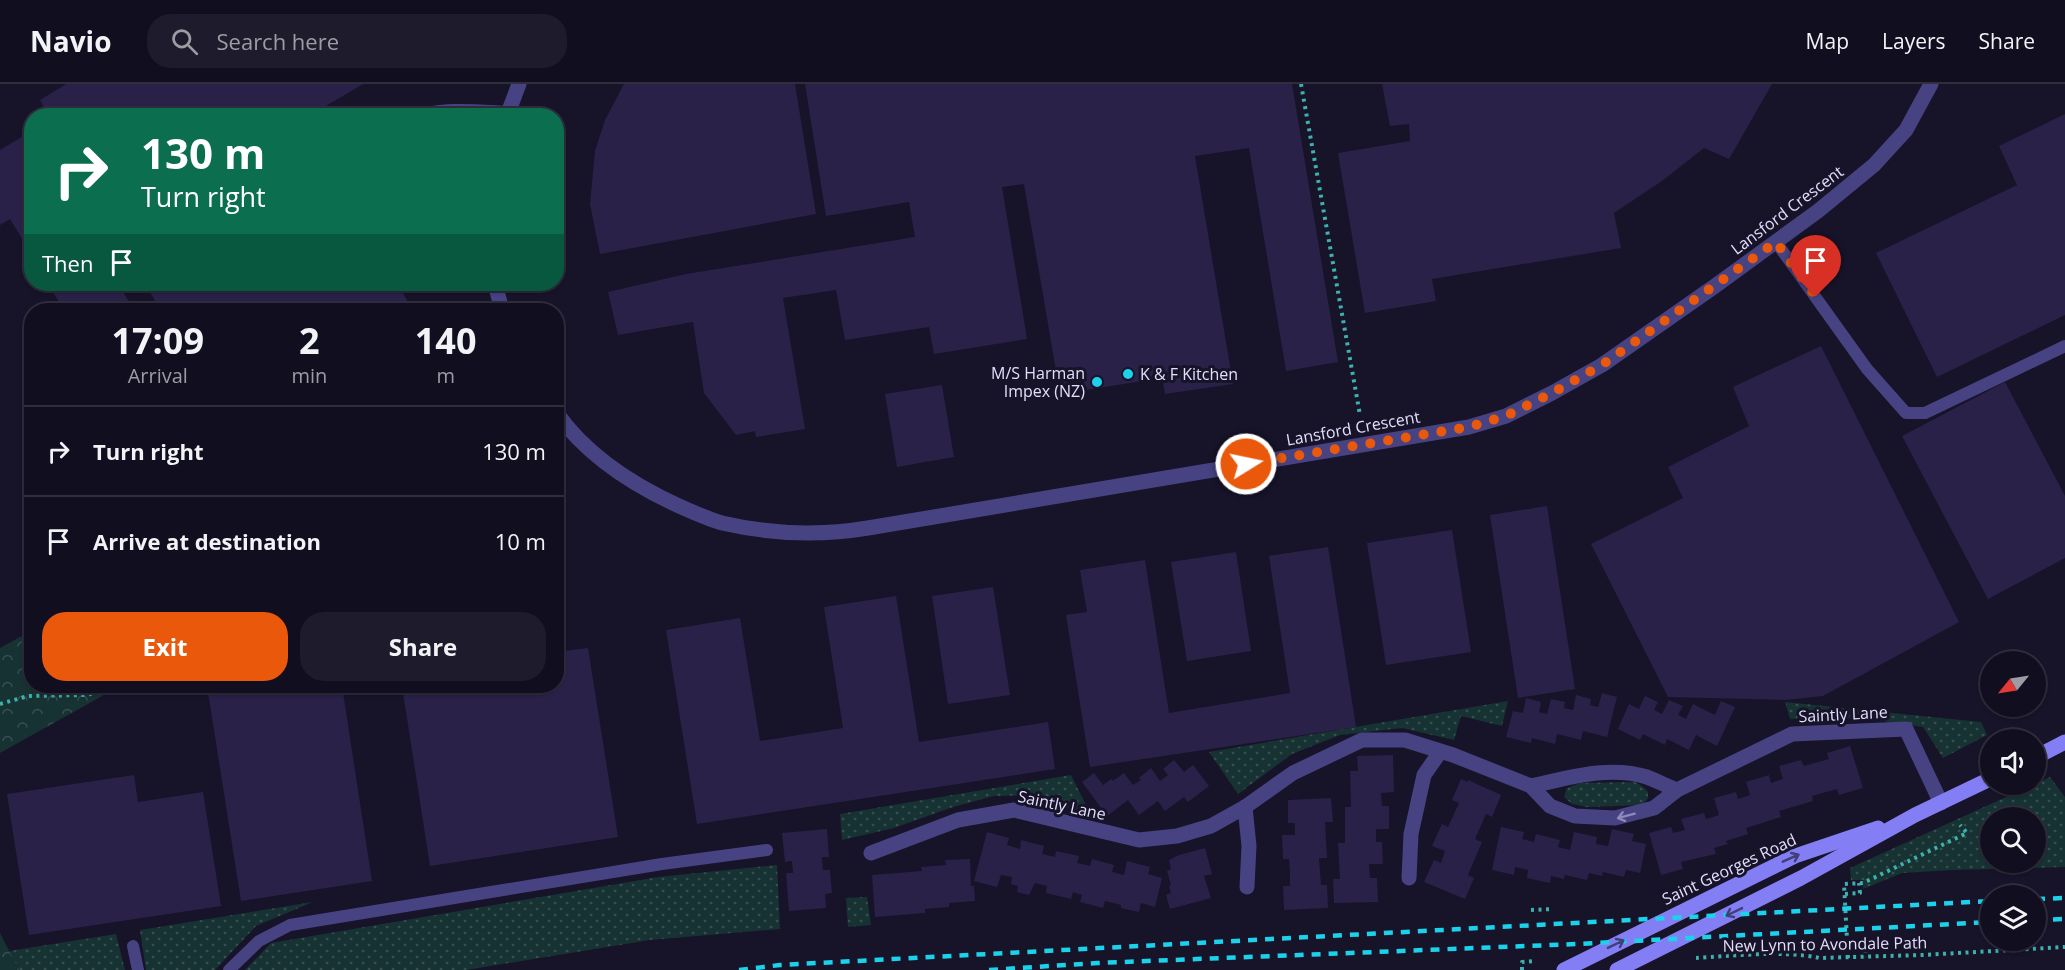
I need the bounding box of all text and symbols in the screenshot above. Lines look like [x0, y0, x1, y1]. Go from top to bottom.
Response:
search box [147, 14, 567, 68]
text: Navio [30, 22, 111, 60]
icon: search [168, 25, 201, 58]
text: Search here [216, 26, 339, 56]
text: Map [1806, 27, 1849, 55]
text: Layers [1882, 27, 1946, 55]
text: Share [1979, 27, 2035, 55]
text: 130 m [141, 124, 265, 181]
icon: right [42, 132, 120, 210]
street label: Lansford Crescent [1726, 160, 1848, 260]
text: Turn right [141, 178, 266, 215]
pin [1790, 235, 1841, 297]
icon: arrive [1799, 244, 1832, 277]
icon: arrive [105, 246, 138, 279]
text: Then [42, 248, 93, 278]
text: 17:09 [111, 316, 204, 365]
text: 2 [299, 316, 320, 365]
text: 140 [415, 316, 477, 365]
text: Arrival [128, 362, 188, 389]
text: min [291, 362, 327, 389]
text: m [436, 362, 455, 389]
place label: M/S Harman Impex (NZ) [991, 362, 1085, 402]
place label: K & F Kitchen [1140, 363, 1238, 385]
marker: K & F Kitchen [1121, 367, 1135, 381]
marker: M/S Harman Impex (NZ) [1090, 375, 1104, 389]
street label: Lansford Crescent [1284, 405, 1422, 451]
position arrow [1214, 432, 1278, 496]
icon: right [42, 435, 75, 468]
text: Turn right [93, 436, 204, 466]
text: 130 m [482, 436, 546, 466]
icon: arrive [42, 525, 75, 558]
text: Arrive at destination [93, 526, 321, 556]
text: 10 m [495, 526, 546, 556]
button: Exit [42, 612, 288, 681]
button: Share [300, 612, 546, 681]
north arrow [1980, 651, 2046, 717]
map controls [1980, 651, 2046, 951]
street label: Saintly Lane [1798, 701, 1888, 727]
button: sound [1980, 729, 2046, 795]
street label: Saintly Lane [1016, 785, 1108, 825]
button: search [1980, 807, 2046, 873]
one-way arrow [1617, 810, 1636, 822]
street label: Saint Georges Road [1658, 828, 1800, 910]
one-way arrow [1781, 852, 1800, 863]
button: layers [1980, 885, 2046, 951]
one-way arrow [1725, 906, 1743, 918]
street label: New Lynn to Avondale Path [1722, 931, 1928, 957]
one-way arrow [1607, 938, 1624, 950]

